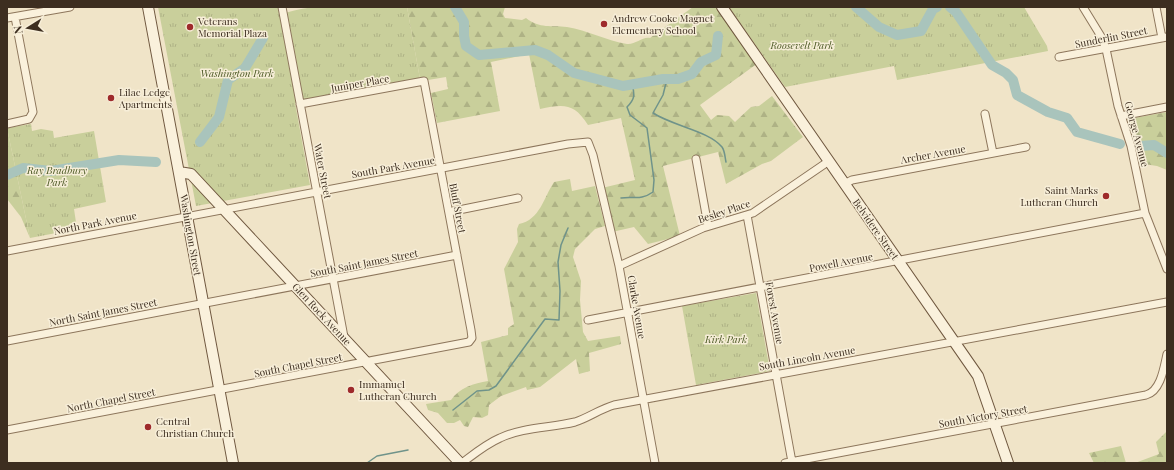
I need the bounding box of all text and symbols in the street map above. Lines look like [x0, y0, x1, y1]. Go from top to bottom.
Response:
north arrow [8, 8, 48, 48]
place label: Andrew Cooke Magnet Elementary School [611, 11, 714, 37]
place label: Veterans Memorial Plaza [197, 14, 267, 40]
marker: Andrew Cooke Magnet Elementary School [599, 19, 609, 29]
marker: Veterans Memorial Plaza [185, 22, 195, 32]
street label: Sunderlin Street [1074, 23, 1149, 51]
text: N [10, 25, 26, 35]
park label: Roosevelt Park [769, 38, 834, 52]
park label: Washington Park [200, 66, 274, 80]
street label: Juniper Place [329, 71, 390, 95]
place label: Lilac Ledge Apartments [118, 85, 172, 111]
marker: Lilac Ledge Apartments [106, 93, 116, 103]
street label: George Avenue [1122, 100, 1152, 168]
street label: Water Street [311, 141, 335, 200]
street label: Archer Avenue [898, 141, 967, 167]
street label: South Park Avenue [350, 153, 436, 181]
park label: Ray Bradbury Park [26, 163, 87, 189]
street label: Bluff Street [446, 182, 470, 235]
place label: Saint Marks Lutheran Church [1020, 183, 1098, 209]
marker: Saint Marks Lutheran Church [1101, 191, 1111, 201]
street label: Washington Street [177, 192, 205, 277]
street label: Besley Place [696, 196, 752, 226]
street label: Belvidere Street [850, 196, 902, 263]
street label: North Park Avenue [52, 208, 138, 238]
street label: South Saint James Street [309, 246, 420, 280]
street label: Powell Avenue [808, 249, 874, 275]
street label: Clarke Avenue [625, 274, 649, 340]
street label: Glen Rock Avenue [289, 280, 355, 348]
street label: Forest Avenue [763, 281, 787, 345]
street label: North Saint James Street [48, 295, 159, 329]
park label: Kirk Park [704, 332, 747, 346]
street label: South Lincoln Avenue [758, 343, 856, 373]
street label: South Chapel Street [253, 350, 344, 380]
place label: Immanuel Lutheran Church [359, 377, 437, 403]
street label: North Chapel Street [66, 384, 157, 415]
marker: Immanuel Lutheran Church [346, 385, 356, 395]
street label: South Victory Street [938, 401, 1029, 431]
place label: Central Christian Church [156, 414, 234, 440]
marker: Central Christian Church [143, 422, 153, 432]

